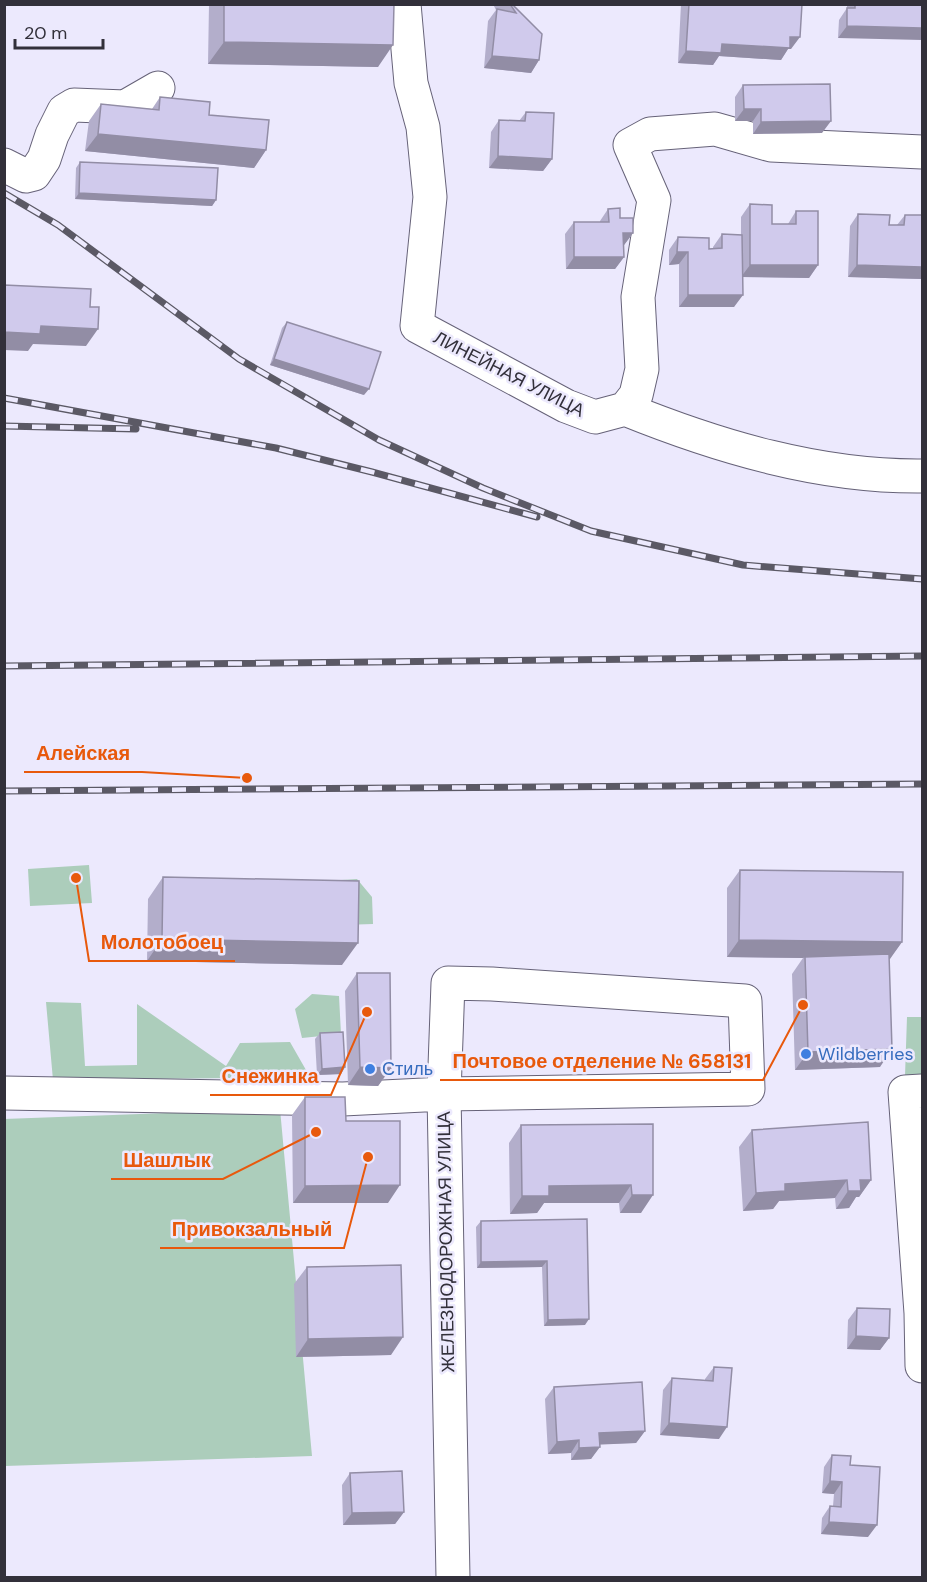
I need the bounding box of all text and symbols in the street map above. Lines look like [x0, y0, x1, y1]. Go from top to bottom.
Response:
scale bar [15, 12, 104, 50]
text: 20 m [24, 21, 67, 45]
street label: ЛИНЕЙНАЯ УЛИЦА [429, 326, 589, 422]
callout: Алейская [24, 734, 142, 772]
text: Алейская [36, 740, 130, 766]
callout: Молотобоец [89, 923, 235, 961]
text: Молотобоец [101, 929, 224, 955]
callout: Почтовое отделение № 658131 [440, 1042, 763, 1080]
place label: Wildberries [818, 1042, 913, 1066]
marker: Wildberries [799, 1047, 813, 1061]
text: Почтовое отделение № 658131 [453, 1048, 751, 1074]
callout: Снежинка [210, 1057, 331, 1095]
place label: Стиль [382, 1057, 433, 1081]
marker: Стиль [363, 1062, 377, 1076]
text: Снежинка [221, 1063, 319, 1089]
street label: ЖЕЛЕЗНОДОРОЖНАЯ УЛИЦА [432, 1111, 460, 1373]
callout: Шашлык [111, 1141, 223, 1179]
text: Шашлык [123, 1147, 212, 1173]
callout: Привокзальный [160, 1210, 344, 1248]
text: Привокзальный [172, 1216, 332, 1242]

